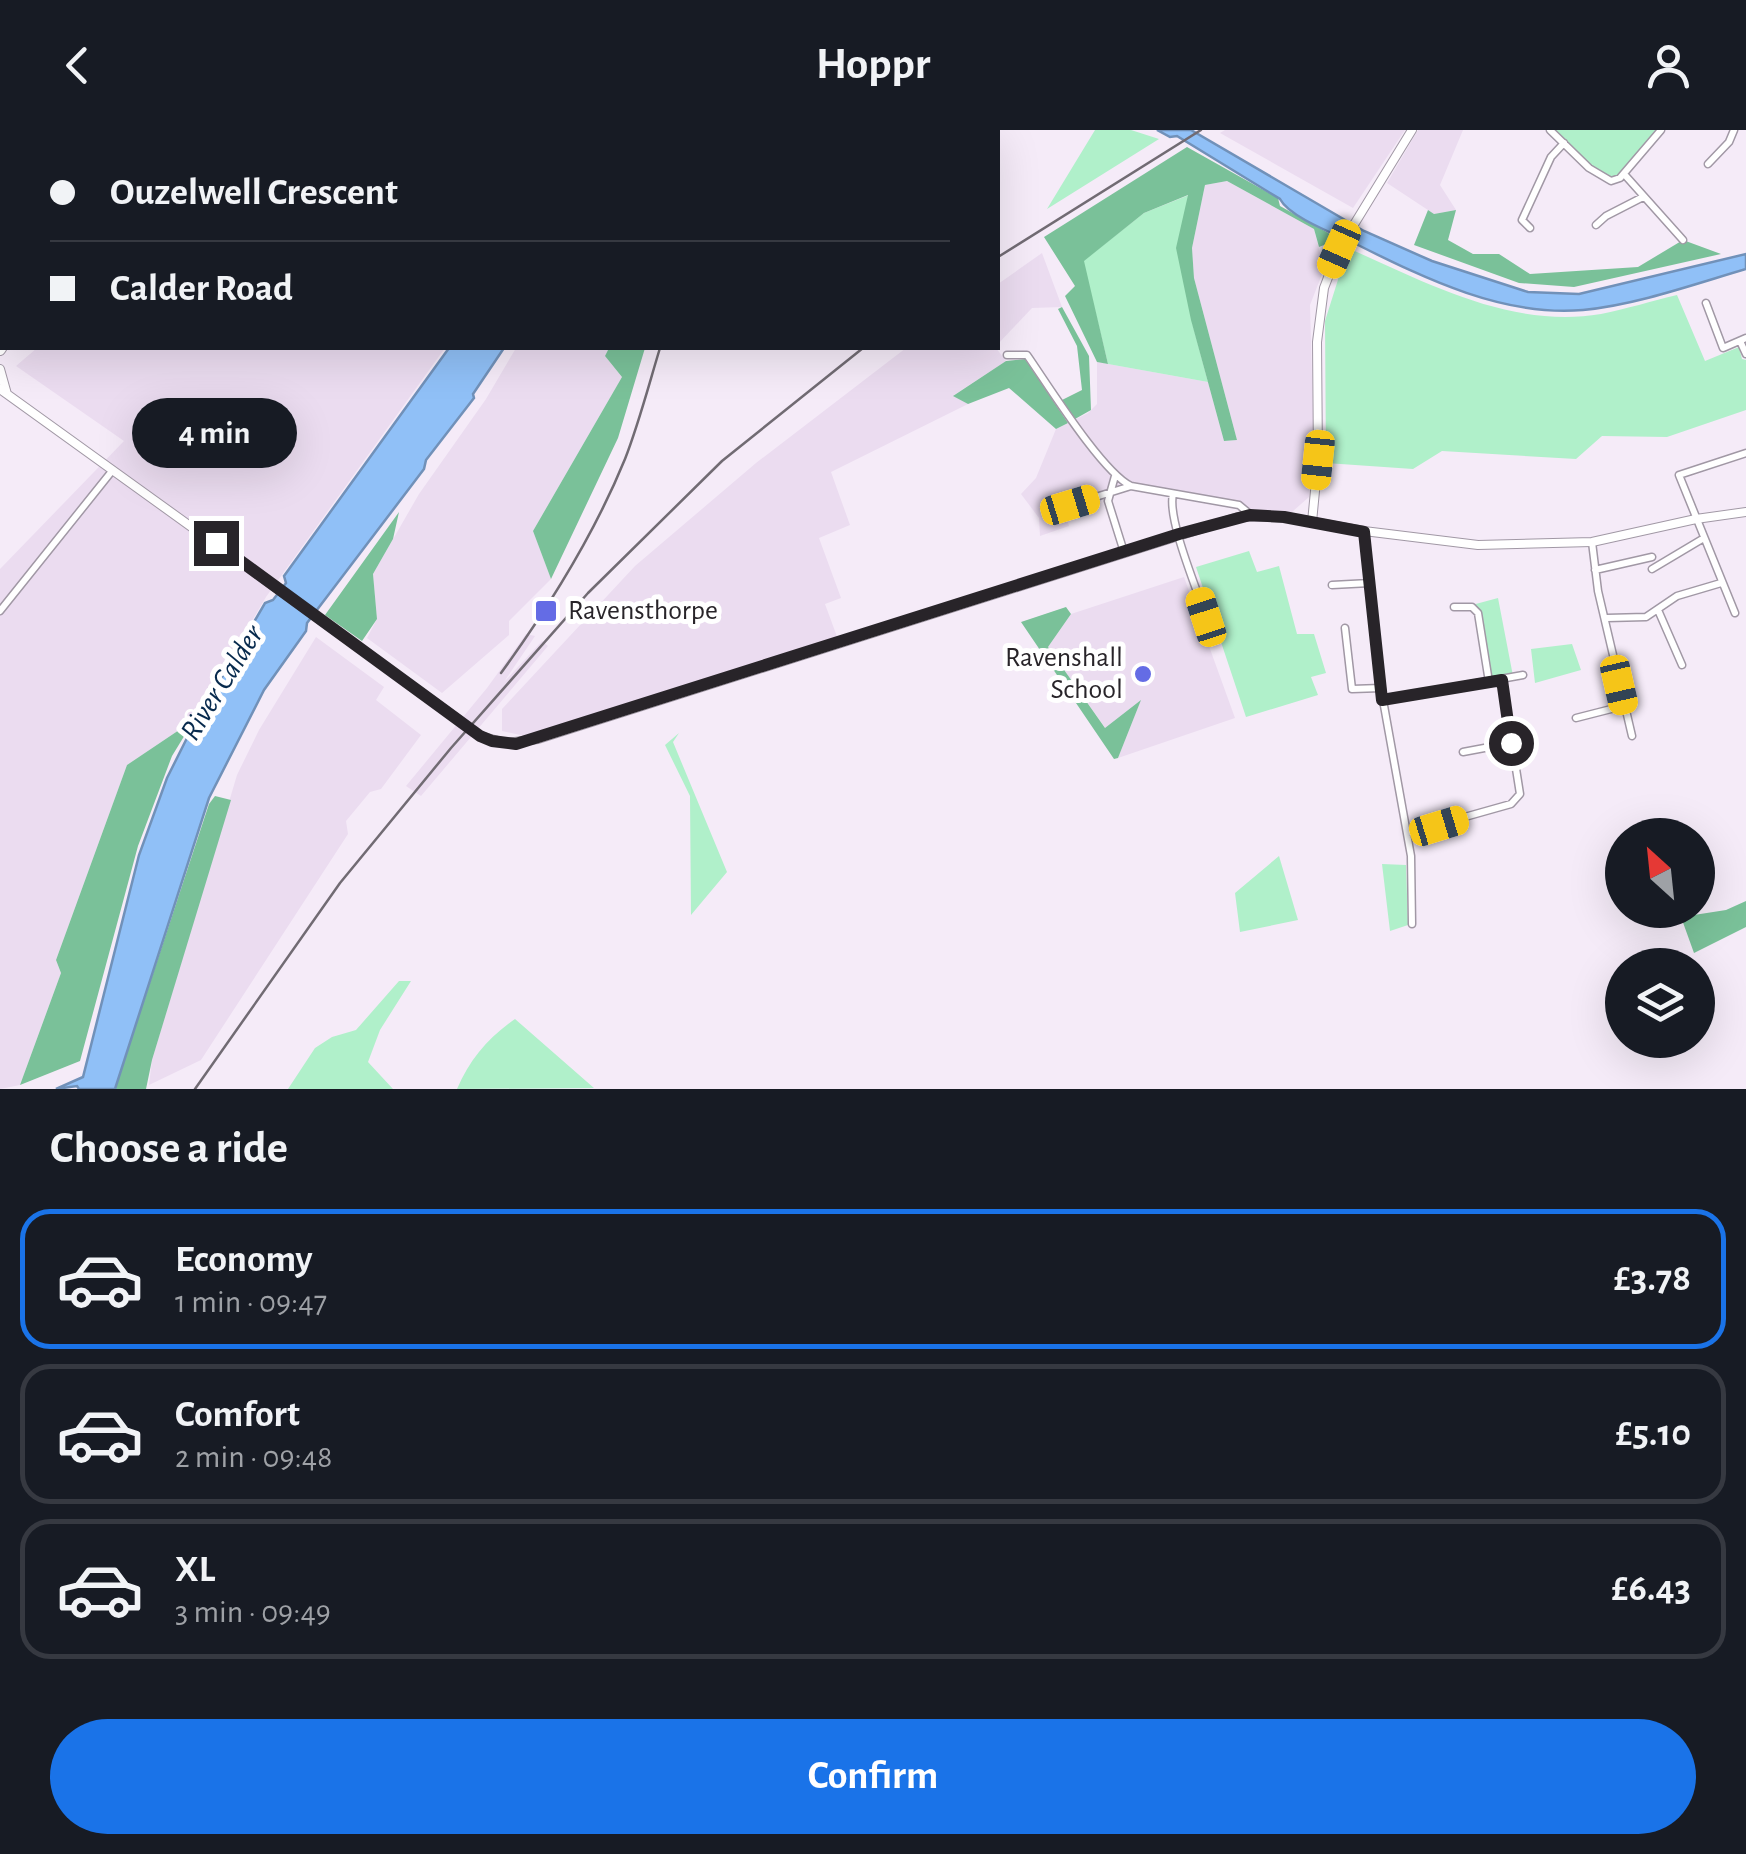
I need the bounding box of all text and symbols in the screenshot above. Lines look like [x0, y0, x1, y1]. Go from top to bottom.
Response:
icon: back [50, 38, 105, 93]
icon: person [1641, 38, 1696, 93]
text: Hoppr [816, 42, 930, 87]
text: Ouzelwell Crescent [110, 174, 398, 212]
car [1313, 215, 1365, 283]
text: Calder Road [110, 270, 293, 308]
callout: 4 min [134, 398, 298, 468]
text: 4 min [178, 417, 251, 449]
car [1300, 429, 1336, 491]
car [1037, 482, 1103, 528]
route end [194, 521, 239, 566]
car [1182, 584, 1230, 650]
place label: Ravensthorpe [568, 597, 718, 625]
marker: Ravensthorpe [533, 598, 559, 624]
water label: River Calder [175, 619, 270, 746]
place label: Ravenshall School [1005, 644, 1123, 704]
car [1598, 652, 1640, 718]
marker: Ravenshall School [1132, 663, 1154, 685]
route start [1489, 721, 1534, 766]
car [1406, 803, 1472, 849]
north arrow [1605, 818, 1715, 928]
map controls [1605, 818, 1715, 1058]
button: layers [1605, 948, 1715, 1058]
text: Choose a ride [50, 1126, 288, 1171]
icon: car [55, 1234, 145, 1324]
text: Economy [175, 1241, 313, 1279]
text: £3.78 [1614, 1260, 1691, 1298]
text: 1 min · 09:47 [175, 1286, 327, 1318]
icon: car [55, 1389, 145, 1479]
text: Comfort [175, 1396, 300, 1434]
text: £5.10 [1615, 1415, 1691, 1453]
text: 2 min · 09:48 [175, 1441, 332, 1473]
icon: car [55, 1544, 145, 1634]
text: XL [175, 1551, 215, 1589]
text: £6.43 [1612, 1570, 1691, 1608]
text: 3 min · 09:49 [175, 1596, 331, 1628]
button: Confirm [50, 1719, 1696, 1834]

